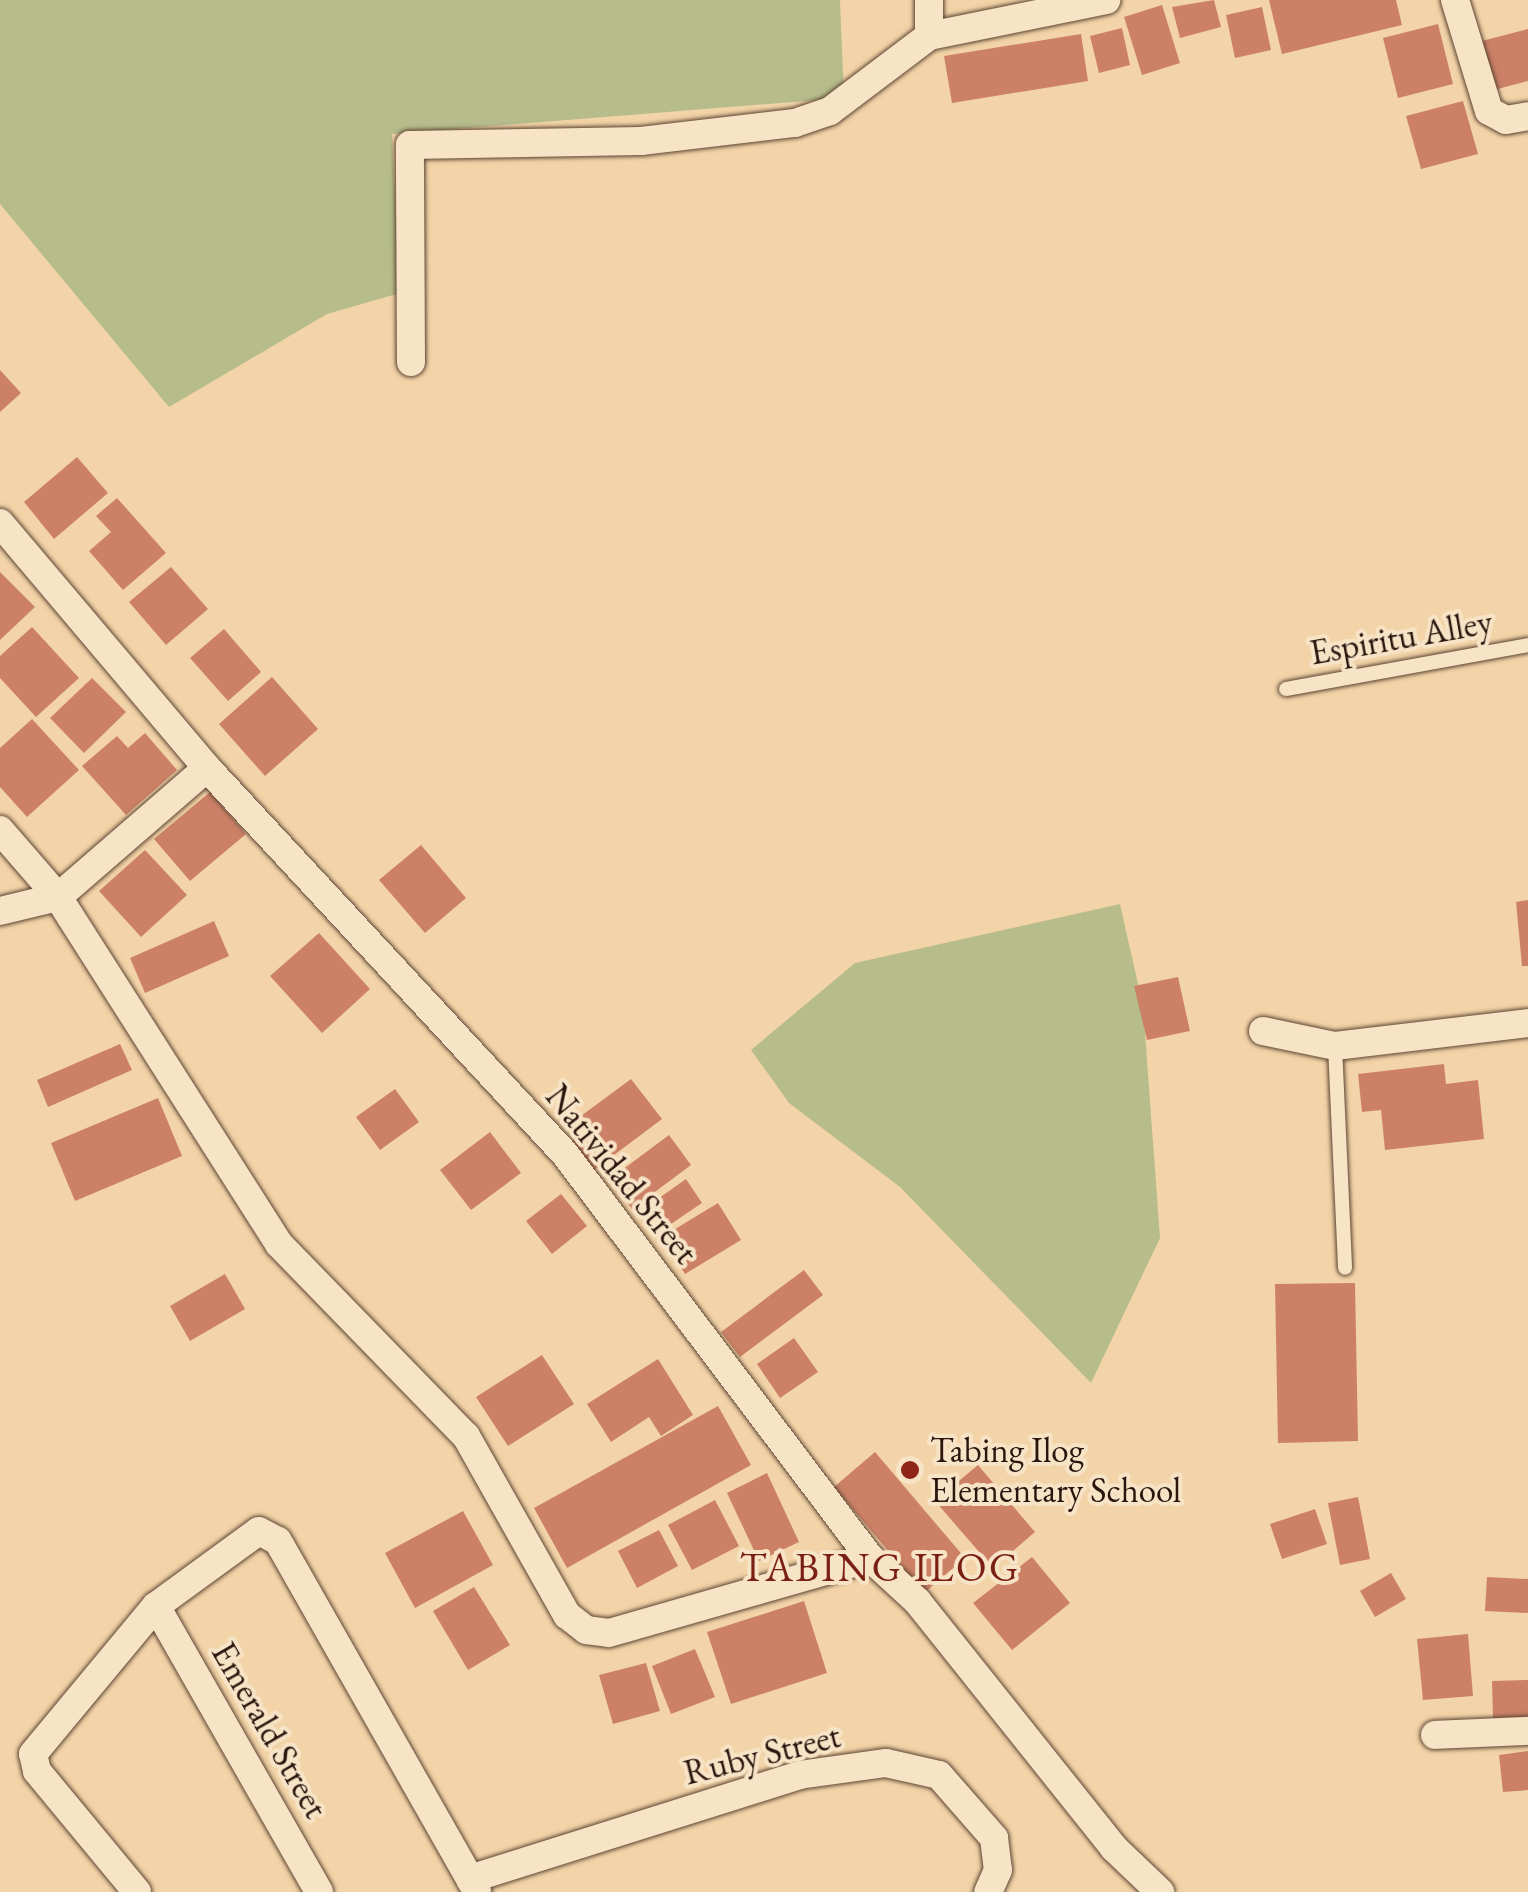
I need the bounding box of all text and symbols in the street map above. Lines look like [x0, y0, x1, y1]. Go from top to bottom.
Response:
street label: Espiritu Alley [1307, 600, 1495, 674]
street label: Natividad Street [537, 1076, 707, 1272]
place label: Tabing Ilog Elementary School [930, 1429, 1181, 1511]
marker: Tabing Ilog Elementary School [899, 1459, 921, 1481]
district label: TABING ILOG [739, 1543, 1021, 1591]
street label: Emerald Street [203, 1635, 337, 1825]
street label: Ruby Street [679, 1714, 845, 1794]

